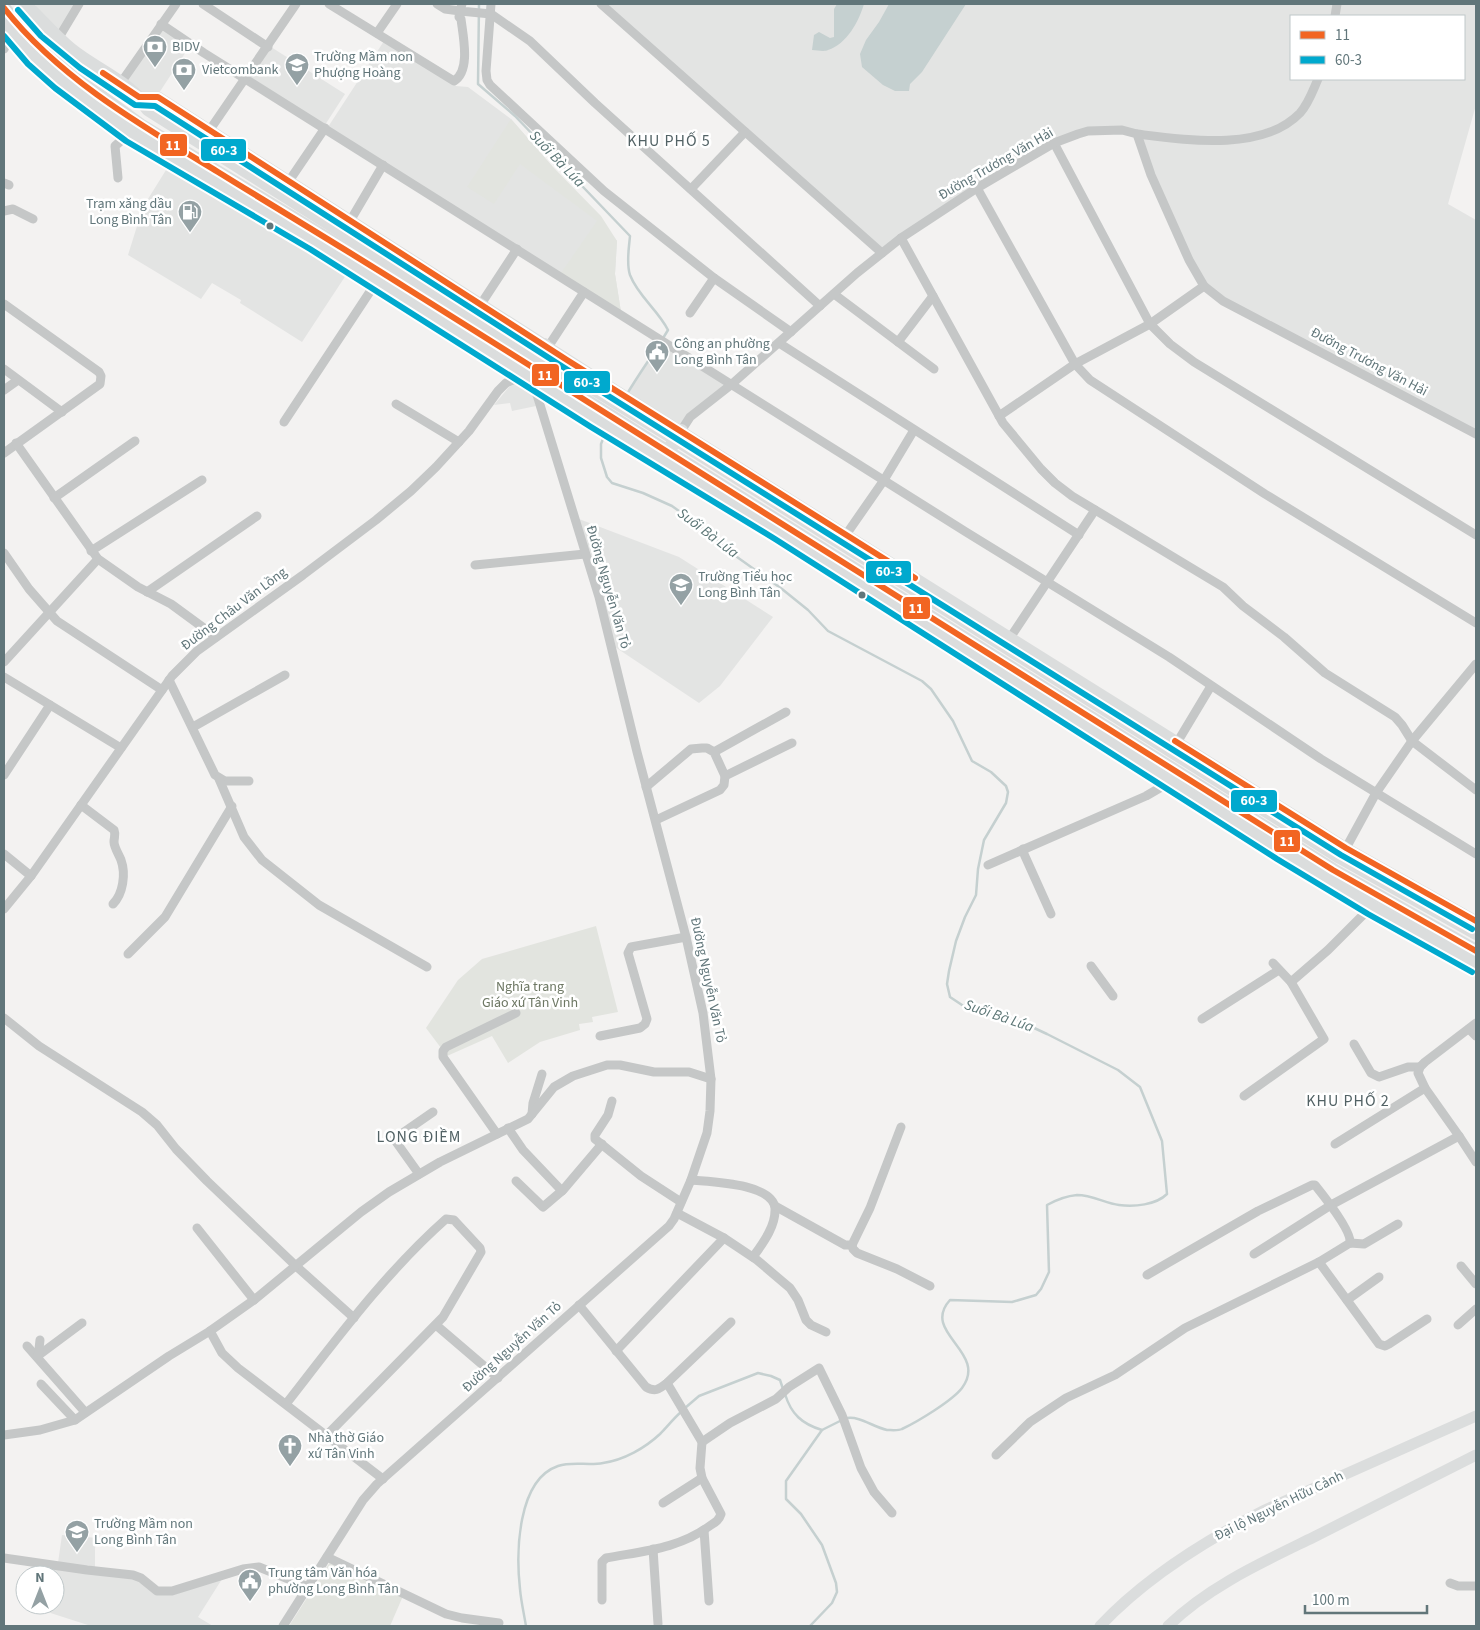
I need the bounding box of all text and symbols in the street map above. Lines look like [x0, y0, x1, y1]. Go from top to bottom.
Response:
legend [1290, 15, 1465, 80]
text: 11 [1335, 25, 1350, 46]
bank icon: BIDV [142, 34, 168, 68]
place label: BIDV [172, 37, 200, 57]
place label: Trường Mầm non Phượng Hoàng [314, 47, 413, 83]
text: 60-3 [1335, 50, 1362, 71]
school or university icon: Trường Mầm non Phượng Hoàng [284, 52, 310, 86]
bank icon: Vietcombank [171, 57, 197, 91]
place label: Vietcombank [202, 60, 279, 80]
street label: Đường Trương Văn Hải [935, 123, 1057, 205]
water label: Suối Bà Lúa [524, 126, 590, 192]
district label: KHU PHỐ 5 [627, 130, 711, 152]
line badge: 11 [159, 133, 188, 157]
text: 11 [166, 136, 180, 156]
line badge: 60-3 [200, 138, 247, 162]
text: 60-3 [211, 141, 237, 161]
place label: Trạm xăng dầu Long Bình Tân [86, 194, 172, 230]
fuel station icon: Trạm xăng dầu Long Bình Tân [177, 199, 203, 233]
unlabelled marker [265, 221, 275, 231]
street label: Đường Trương Văn Hải [1307, 323, 1431, 401]
place label: Công an phường Long Bình Tân [674, 334, 770, 370]
public building icon: Công an phường Long Bình Tân [644, 339, 670, 373]
line badge: 11 [531, 363, 560, 387]
text: 11 [538, 366, 552, 386]
line badge: 60-3 [563, 370, 611, 394]
text: 60-3 [574, 373, 600, 393]
water label: Suối Bà Lúa [673, 503, 743, 563]
street label: Đường Nguyễn Văn Tỏ [581, 523, 635, 651]
line badge: 60-3 [865, 560, 912, 584]
street label: Đường Châu Văn Lồng [177, 562, 291, 656]
text: 60-3 [876, 562, 902, 582]
place label: Trường Tiểu học Long Bình Tân [698, 567, 793, 603]
school or university icon: Trường Tiểu học Long Bình Tân [668, 572, 694, 606]
unlabelled marker [857, 590, 867, 600]
line badge: 11 [902, 596, 931, 620]
text: 11 [909, 599, 923, 619]
line badge: 60-3 [1230, 789, 1278, 813]
text: 60-3 [1241, 791, 1267, 811]
line badge: 11 [1273, 829, 1301, 853]
text: 11 [1280, 832, 1294, 852]
street label: Đường Nguyễn Văn Tỏ [685, 915, 731, 1045]
park label: Nghĩa trang Giáo xứ Tân Vinh [482, 977, 578, 1013]
water label: Suối Bà Lúa [962, 994, 1036, 1038]
district label: KHU PHỐ 2 [1306, 1090, 1390, 1112]
district label: LONG ĐIỀM [377, 1126, 461, 1148]
street label: Đường Nguyễn Văn Tỏ [458, 1297, 566, 1397]
place label: Nhà thờ Giáo xứ Tân Vinh [308, 1428, 384, 1464]
church icon: Nhà thờ Giáo xứ Tân Vinh [277, 1433, 303, 1467]
street label: Đại lộ Nguyễn Hữu Cảnh [1211, 1466, 1347, 1546]
place label: Trường Mầm non Long Bình Tân [94, 1514, 193, 1550]
school or university icon: Trường Mầm non Long Bình Tân [64, 1519, 90, 1553]
place label: Trung tâm Văn hóa phường Long Bình Tân [268, 1563, 399, 1599]
north arrow [15, 1565, 65, 1615]
text: N [35, 1568, 45, 1588]
public building icon: Trung tâm Văn hóa phường Long Bình Tân [237, 1568, 263, 1602]
scale bar [1305, 1582, 1428, 1614]
text: 100 m [1312, 1590, 1350, 1611]

